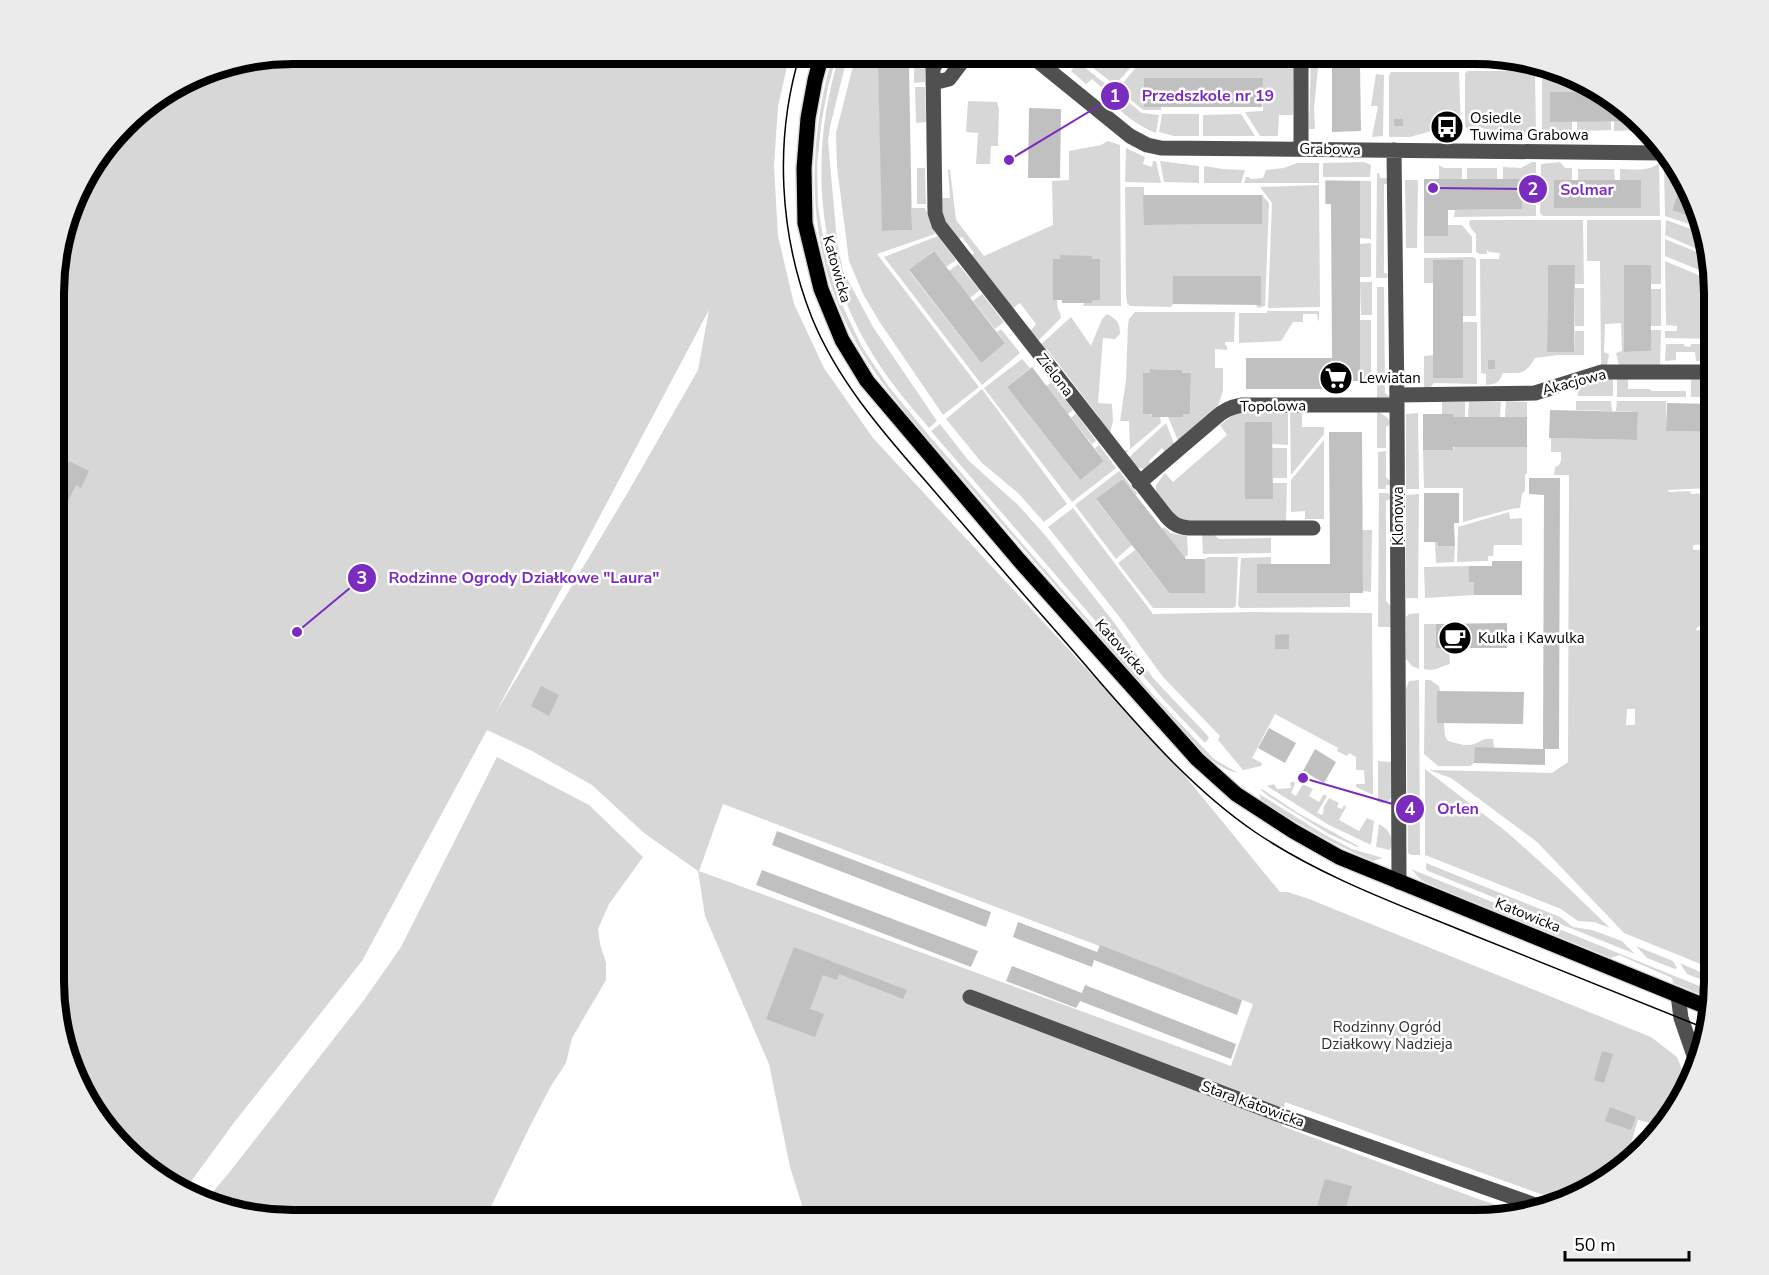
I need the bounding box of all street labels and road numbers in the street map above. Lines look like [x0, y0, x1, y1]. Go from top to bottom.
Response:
street label: Grabowa [1299, 138, 1361, 160]
street label: Katowicka [818, 233, 856, 305]
street label: Zielona [1032, 349, 1078, 401]
street label: Akacjowa [1540, 364, 1608, 400]
street label: Topolowa [1240, 395, 1306, 417]
street label: Klonowa [1388, 486, 1408, 546]
street label: Katowicka [1090, 615, 1152, 679]
street label: Katowicka [1492, 893, 1564, 937]
street label: Stara Katowicka [1199, 1076, 1307, 1132]

